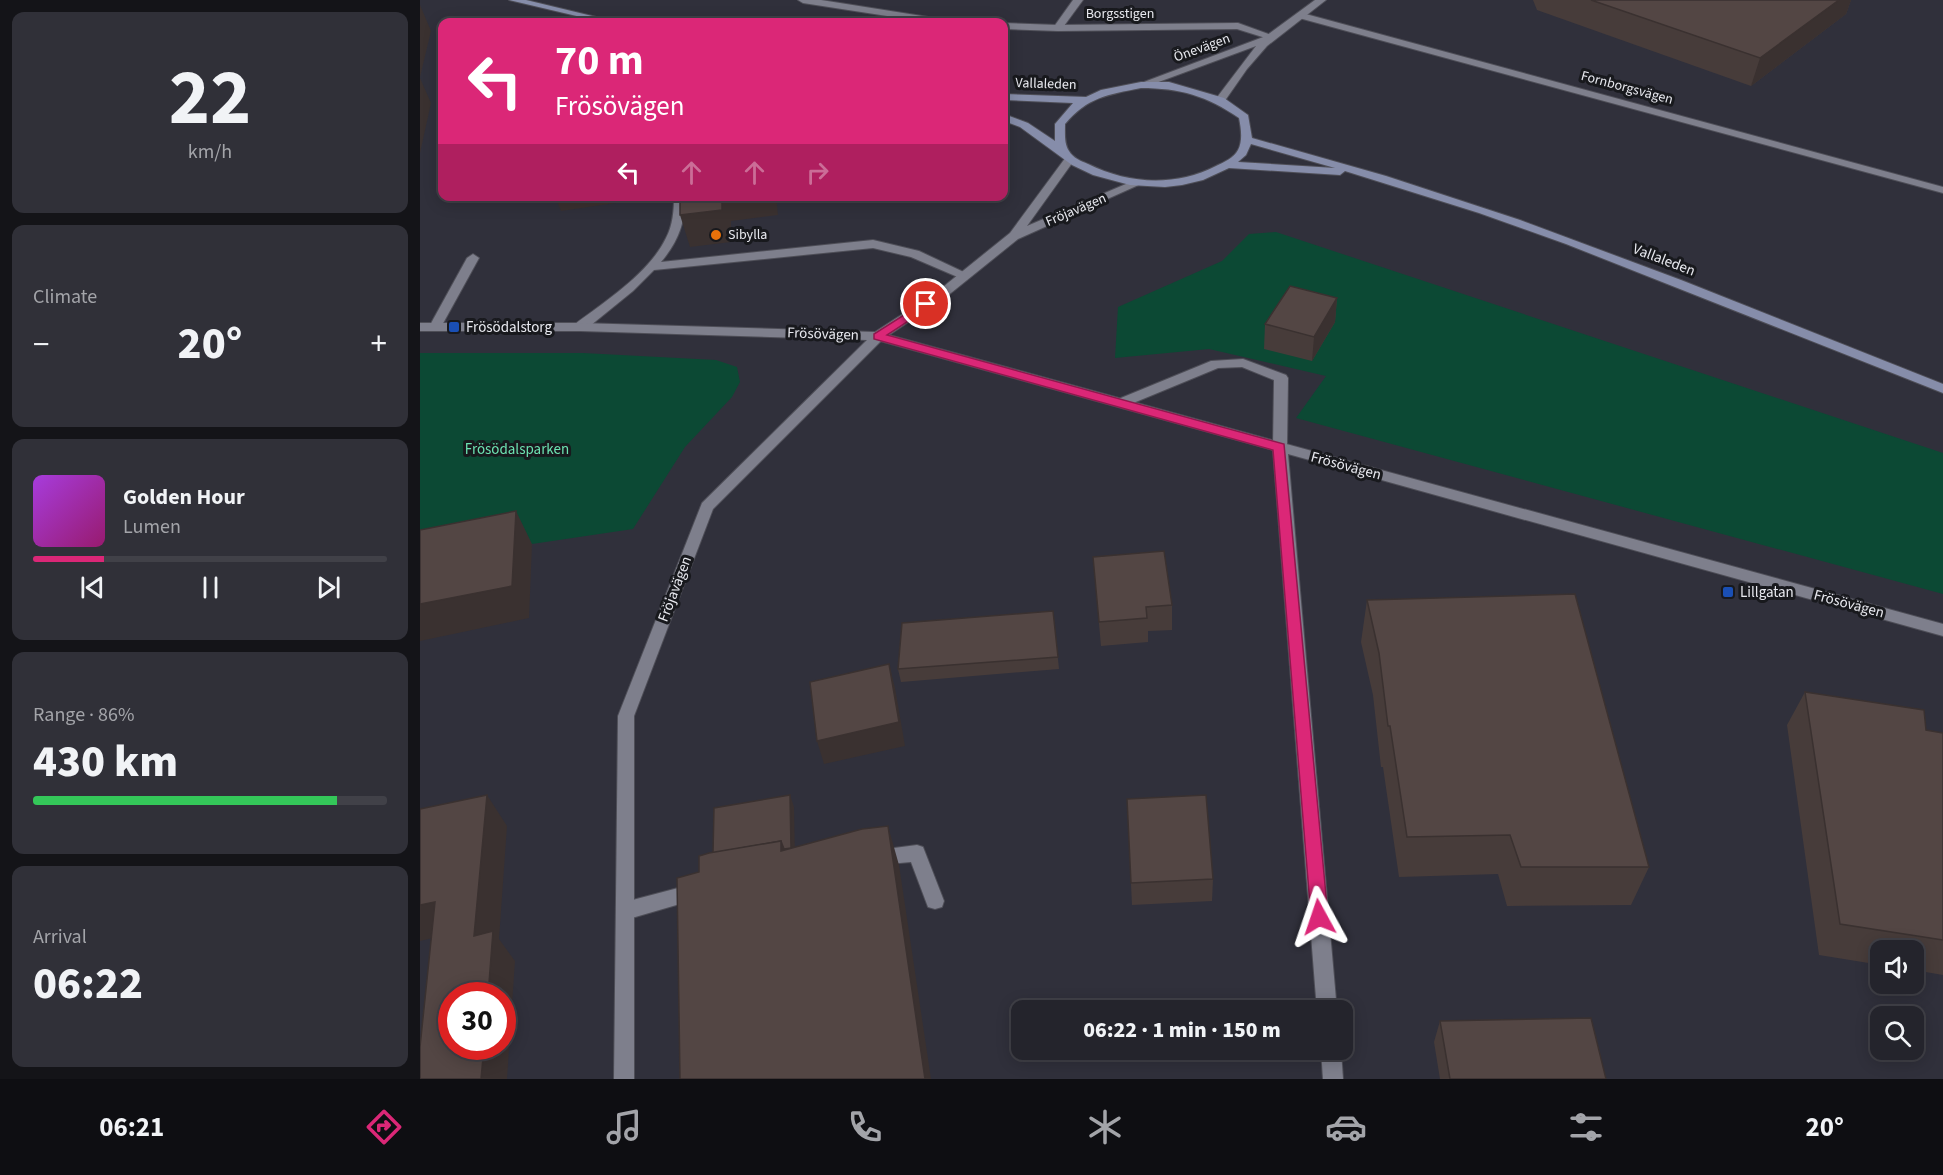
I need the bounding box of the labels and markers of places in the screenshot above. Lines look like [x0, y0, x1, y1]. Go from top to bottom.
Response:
place label: Sibylla [728, 225, 767, 245]
marker: Sibylla [709, 228, 723, 242]
pin [900, 278, 951, 329]
place label: Frösödalstorg [466, 317, 552, 338]
marker: Frösödalstorg [447, 320, 461, 334]
place label: Lillgatan [1740, 582, 1794, 603]
marker: Lillgatan [1721, 585, 1735, 599]

